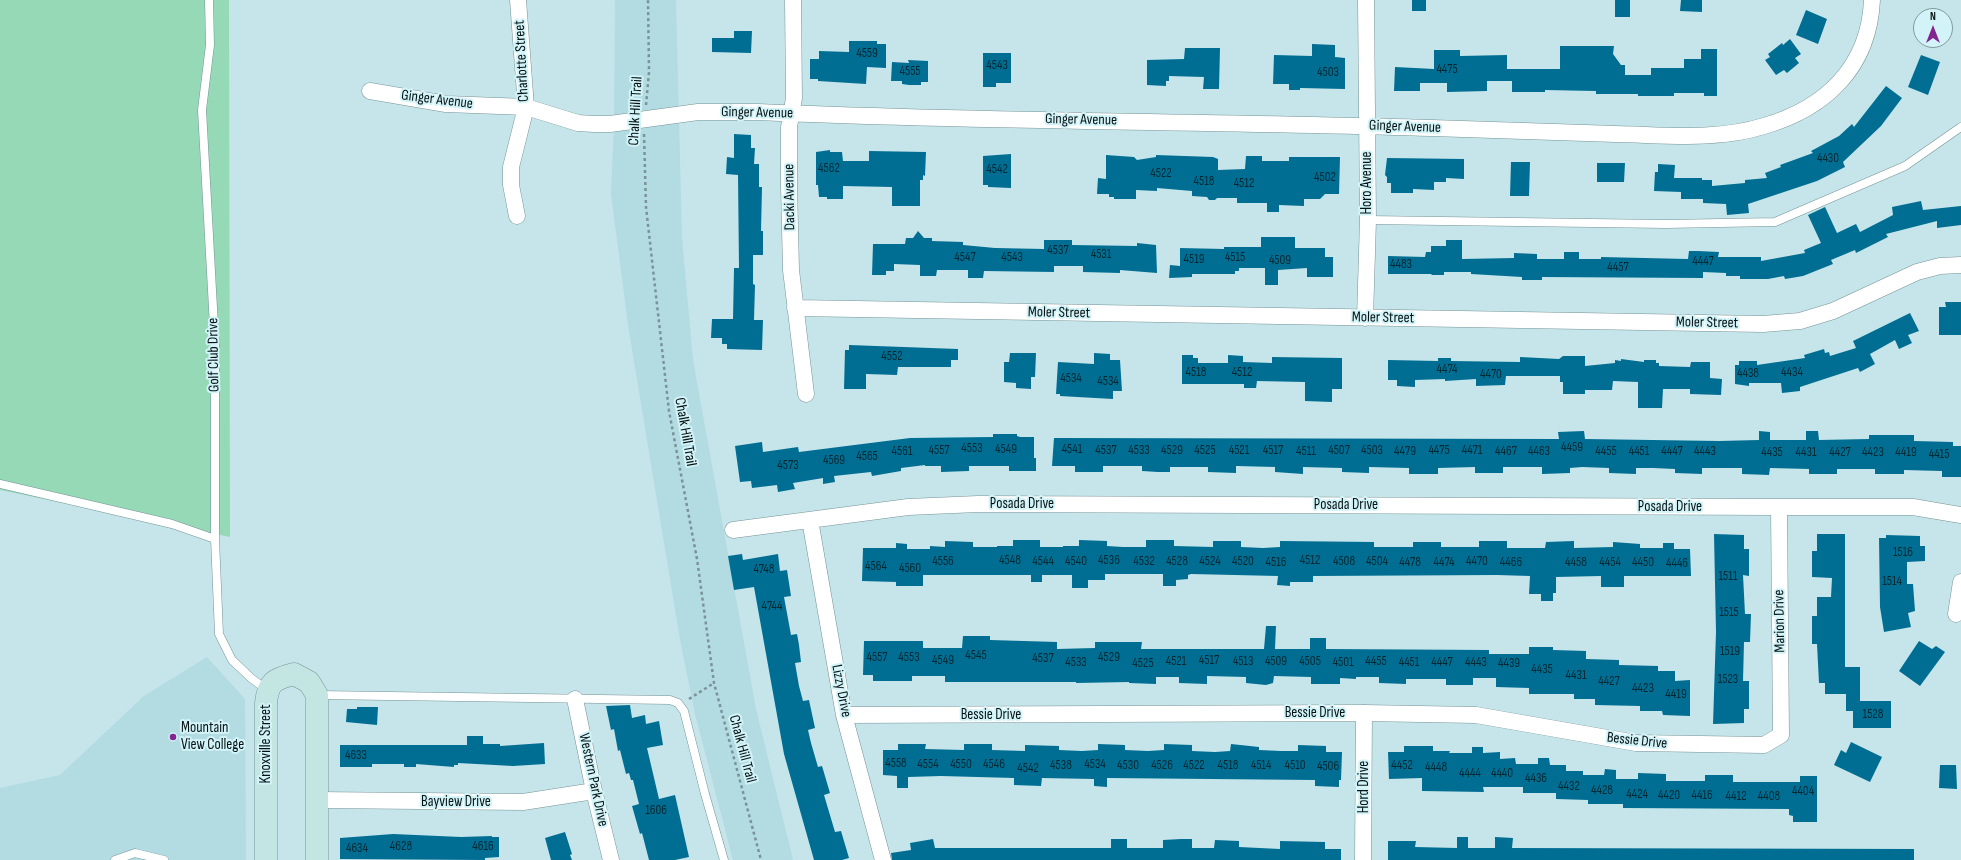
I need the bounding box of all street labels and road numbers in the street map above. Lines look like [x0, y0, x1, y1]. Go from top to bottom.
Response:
street label: Charlotte Street [511, 20, 533, 102]
street label: Chalk Hill Trail [625, 76, 647, 146]
street label: Ginger Avenue [400, 87, 474, 113]
street label: Ginger Avenue [721, 103, 793, 123]
street label: Ginger Avenue [1045, 110, 1117, 130]
street label: Ginger Avenue [1369, 117, 1441, 137]
street label: Horo Avenue [1358, 151, 1376, 215]
street label: Dacki Avenue [780, 164, 800, 230]
street label: Moler Street [1028, 303, 1090, 323]
street label: Moler Street [1352, 308, 1414, 328]
street label: Moler Street [1676, 313, 1738, 333]
street label: Golf Club Drive [204, 318, 224, 392]
street label: Chalk Hill Trail [670, 396, 700, 468]
street label: Posada Drive [990, 495, 1054, 513]
street label: Posada Drive [1314, 496, 1378, 514]
street label: Posada Drive [1638, 498, 1702, 516]
street label: Marion Drive [1770, 589, 1790, 653]
street label: Lizzy Drive [827, 663, 855, 719]
street label: Knoxville Street [257, 704, 275, 784]
street label: Bessie Drive [1285, 704, 1345, 722]
street label: Bessie Drive [961, 706, 1021, 724]
street label: Chalk Hill Trail [724, 713, 760, 785]
street label: Bessie Drive [1606, 729, 1668, 753]
street label: Western Park Drive [574, 732, 612, 828]
street label: Hord Drive [1355, 761, 1373, 813]
street label: Bayview Drive [421, 793, 491, 811]

